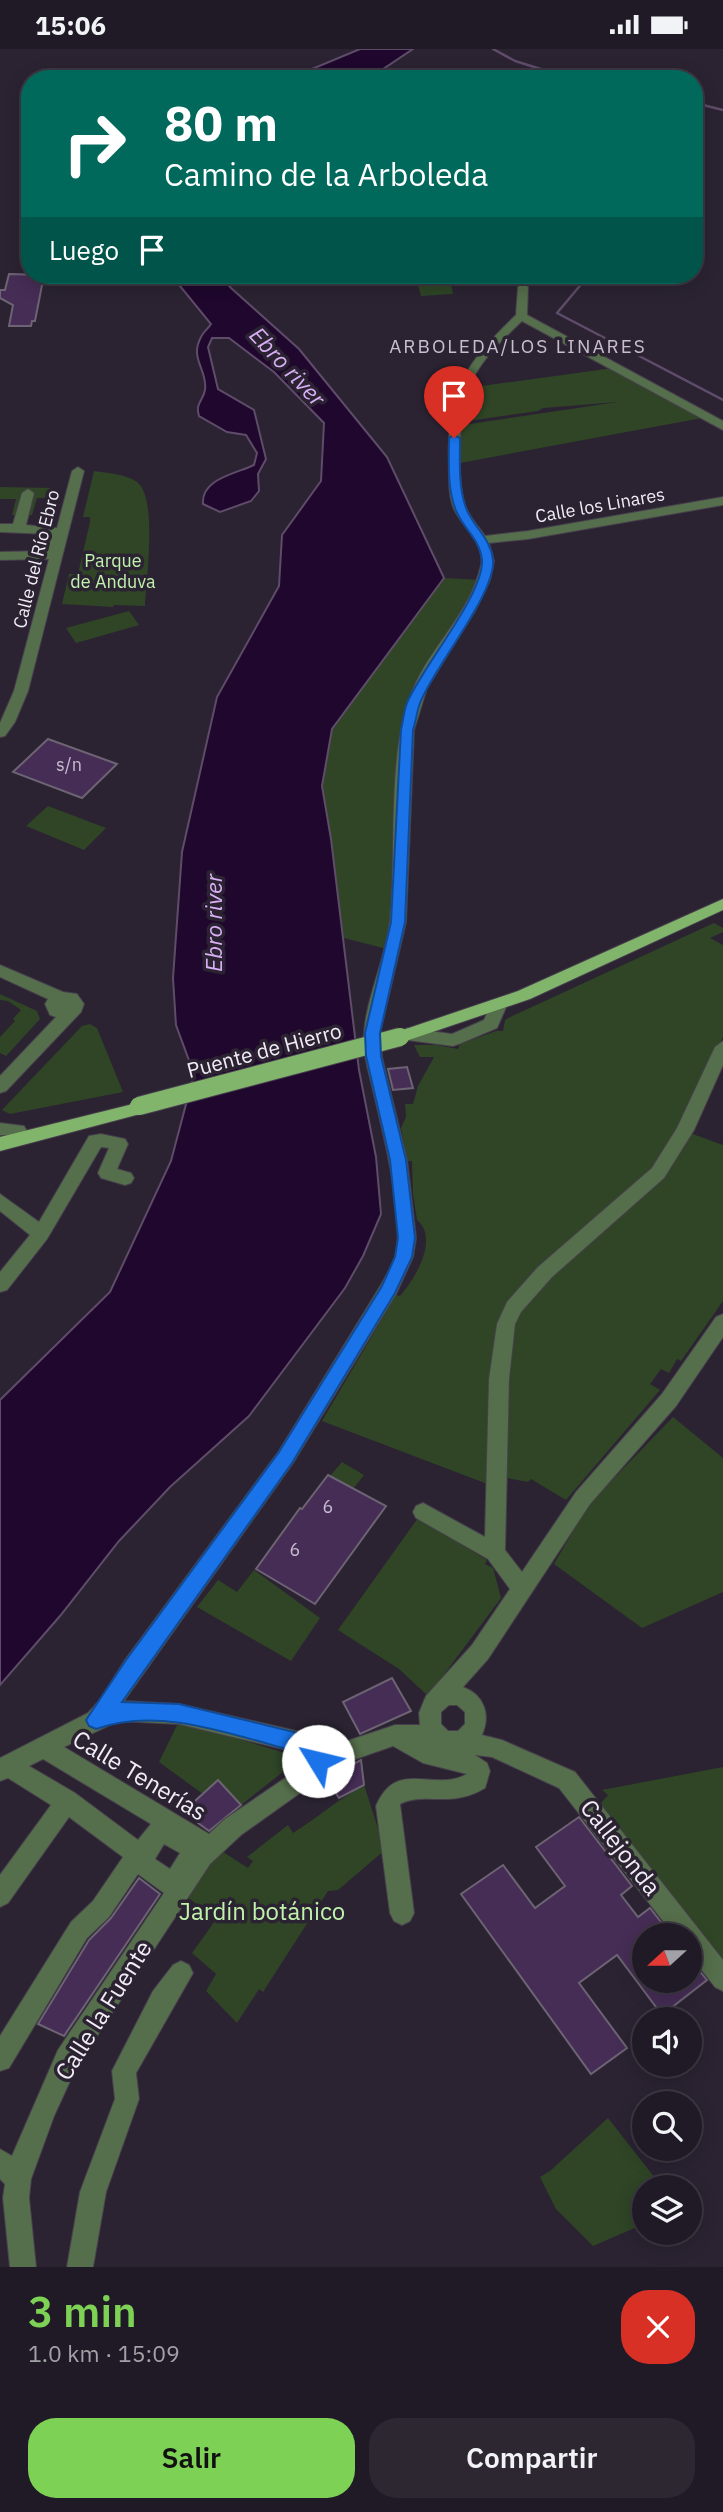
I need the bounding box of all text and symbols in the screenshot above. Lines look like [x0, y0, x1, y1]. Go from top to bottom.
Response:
text: 15:06 [35, 8, 106, 42]
text: 80 m [164, 91, 278, 154]
icon: right [49, 98, 140, 189]
text: Camino de la Arboleda [164, 153, 488, 195]
icon: arrive [133, 231, 171, 269]
text: Luego [49, 233, 119, 267]
water label: Ebro river [244, 320, 333, 413]
district label: ARBOLEDA/LOS LINARES [389, 334, 647, 358]
pin [424, 366, 484, 438]
icon: arrive [435, 377, 473, 415]
street label: Calle los Linares [533, 482, 667, 528]
street label: Calle del Río Ebro [8, 487, 64, 631]
park label: Parque de Anduva [70, 549, 156, 593]
house number: s/n [56, 753, 82, 776]
water label: Ebro river [198, 873, 228, 972]
street label: Puente de Hierro [183, 1016, 345, 1084]
house number: 6 [323, 1495, 333, 1518]
house number: 6 [290, 1538, 300, 1561]
street label: Calle Tenerías [67, 1722, 213, 1828]
position arrow [281, 1724, 355, 1798]
street label: Callejonda [573, 1792, 669, 1902]
park label: Jardín botánico [179, 1895, 345, 1927]
north arrow [632, 1923, 702, 1993]
map controls [632, 1923, 702, 2245]
street label: Calle la Fuente [47, 1934, 159, 2086]
button: sound [632, 2007, 702, 2077]
button: search [632, 2091, 702, 2161]
button: layers [632, 2175, 702, 2245]
text: 3 min [28, 2284, 137, 2339]
button: close [621, 2290, 695, 2364]
text: 1.0 km · 15:09 [28, 2338, 180, 2368]
button: Salir [28, 2418, 355, 2498]
button: Compartir [369, 2418, 695, 2498]

